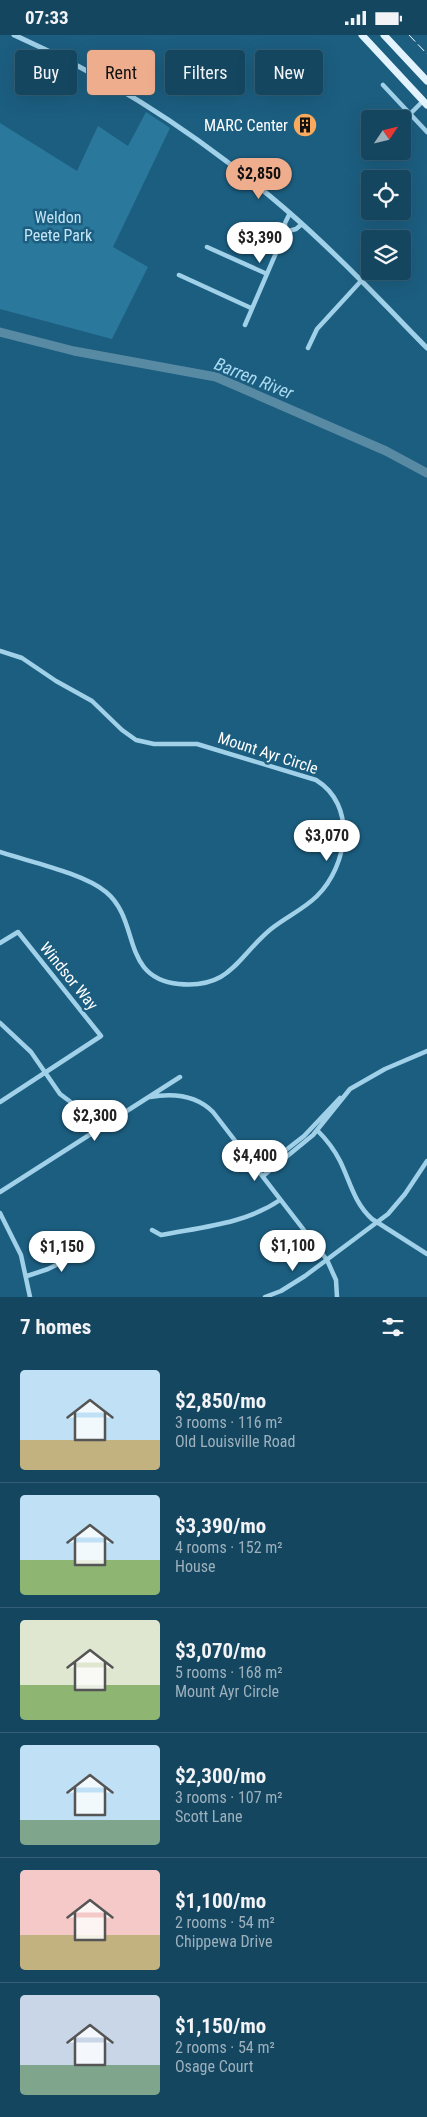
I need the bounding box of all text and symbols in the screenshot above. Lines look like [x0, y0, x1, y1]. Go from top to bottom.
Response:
text: 07:33 [25, 6, 69, 29]
chip: Buy [15, 50, 77, 95]
chip: Rent [87, 50, 155, 95]
chip: Filters [165, 50, 245, 95]
chip: New [255, 50, 323, 95]
north arrow [361, 110, 411, 160]
map controls [361, 110, 411, 280]
building icon: MARC Center [292, 112, 318, 138]
place label: MARC Center [204, 116, 288, 135]
pin: $2,850 [218, 157, 300, 200]
text: $2,850 [237, 164, 281, 183]
button: locate [361, 170, 411, 220]
park label: Weldon Peete Park [24, 208, 93, 245]
pin: $3,390 [219, 221, 301, 264]
text: $3,390 [238, 228, 282, 247]
button: layers [361, 230, 411, 280]
water label: Barren River [211, 353, 297, 404]
street label: Mount Ayr Circle [216, 728, 320, 778]
pin: $3,070 [286, 819, 368, 862]
text: $3,070 [305, 826, 349, 845]
street label: Windsor Way [36, 938, 102, 1014]
pin: $2,300 [54, 1099, 136, 1142]
text: $2,300 [73, 1106, 117, 1125]
pin: $4,400 [214, 1139, 296, 1182]
text: $4,400 [233, 1146, 277, 1165]
pin: $1,100 [252, 1229, 334, 1272]
pin: $1,150 [21, 1231, 103, 1273]
text: $1,100 [271, 1236, 315, 1255]
text: $1,150 [40, 1237, 84, 1256]
icon: filters [379, 1313, 407, 1341]
text: 7 homes [20, 1315, 91, 1339]
text: $2,850/mo [175, 1389, 266, 1413]
icon: home [60, 1390, 120, 1450]
text: 3 rooms · 116 m² [175, 1413, 283, 1432]
text: Old Louisville Road [175, 1432, 295, 1451]
text: $3,390/mo [175, 1514, 266, 1538]
icon: home [60, 1515, 120, 1575]
text: 4 rooms · 152 m² [175, 1538, 283, 1557]
text: House [175, 1557, 215, 1576]
text: $3,070/mo [175, 1639, 266, 1663]
icon: home [60, 1640, 120, 1700]
text: 5 rooms · 168 m² [175, 1663, 283, 1682]
text: Mount Ayr Circle [175, 1682, 279, 1701]
text: $2,300/mo [175, 1764, 266, 1788]
icon: home [60, 1765, 120, 1825]
text: 3 rooms · 107 m² [175, 1788, 283, 1807]
text: Scott Lane [175, 1807, 242, 1826]
text: $1,100/mo [175, 1889, 266, 1913]
icon: home [60, 1890, 120, 1950]
text: 2 rooms · 54 m² [175, 1913, 275, 1932]
text: Chippewa Drive [175, 1932, 272, 1951]
text: $1,150/mo [175, 2014, 266, 2038]
icon: home [60, 2015, 120, 2075]
text: 2 rooms · 54 m² [175, 2038, 275, 2057]
text: Osage Court [175, 2057, 253, 2076]

